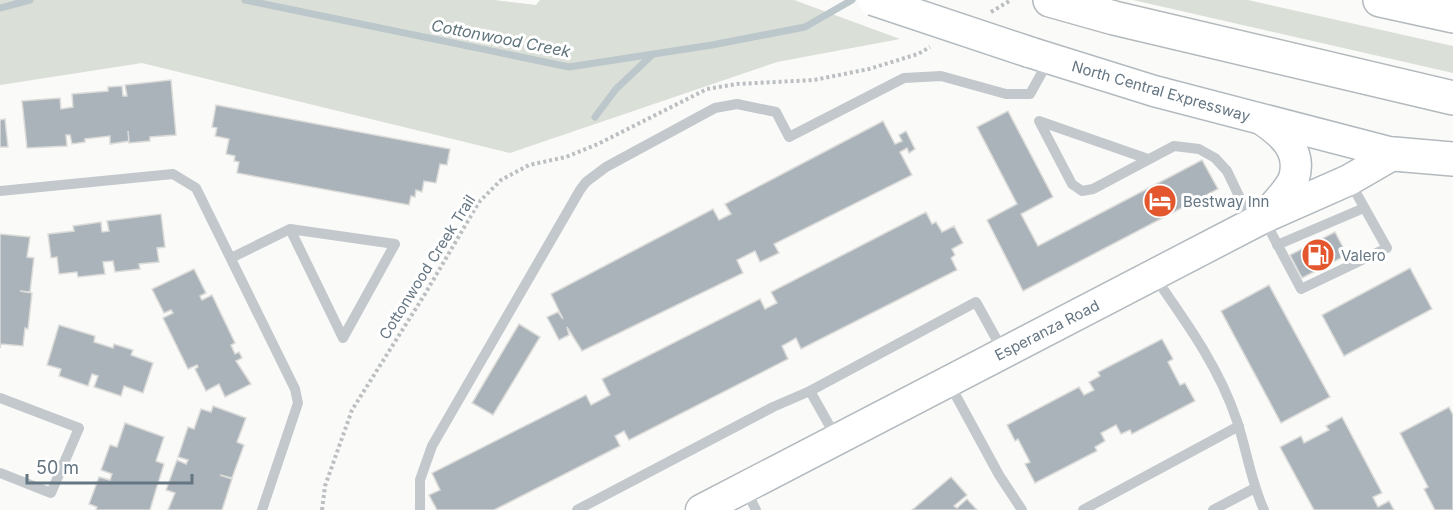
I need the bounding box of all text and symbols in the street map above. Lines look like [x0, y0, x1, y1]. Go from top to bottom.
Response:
water label: Cottonwood Creek [430, 15, 572, 61]
street label: North Central Expressway [1070, 56, 1253, 126]
hotel icon: Bestway Inn [1142, 183, 1178, 219]
street label: Cottonwood Creek Trail [375, 191, 479, 343]
place label: Bestway Inn [1183, 192, 1269, 211]
fuel station icon: Valero [1300, 237, 1336, 273]
place label: Valero [1341, 246, 1386, 265]
street label: Esperanza Road [991, 295, 1103, 365]
scale bar [27, 447, 192, 485]
text: 50 m [36, 457, 79, 478]

